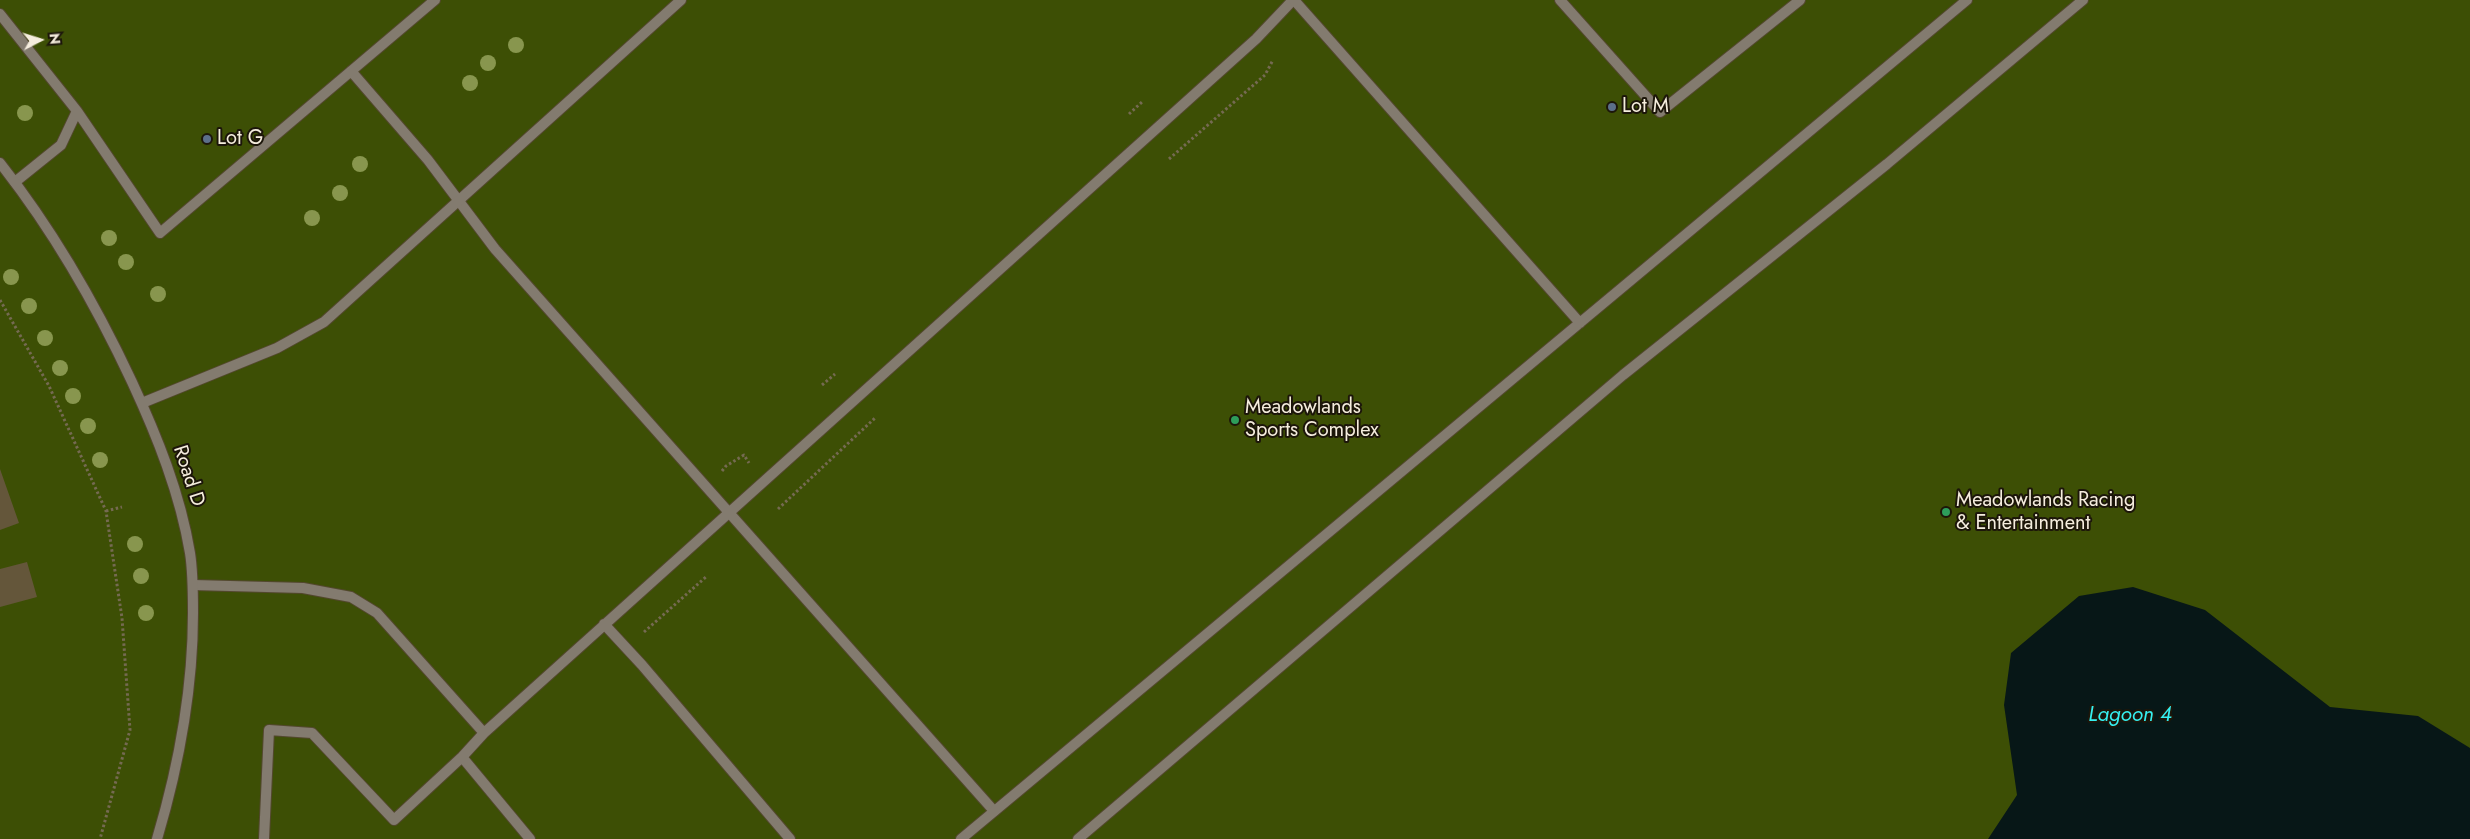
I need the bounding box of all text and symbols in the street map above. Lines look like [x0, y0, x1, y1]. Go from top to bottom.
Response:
north arrow [15, 15, 65, 65]
text: N [44, 32, 65, 45]
place label: Lot M [1622, 95, 1669, 119]
marker: Lot M [1606, 101, 1618, 113]
place label: Lot G [217, 127, 263, 151]
marker: Lot G [201, 133, 213, 145]
place label: Meadowlands Sports Complex [1245, 396, 1379, 443]
marker: Meadowlands Sports Complex [1229, 414, 1241, 426]
street label: Road D [167, 442, 209, 510]
place label: Meadowlands Racing & Entertainment [1956, 489, 2135, 536]
marker: Meadowlands Racing & Entertainment [1940, 506, 1952, 518]
water label: Lagoon 4 [2088, 703, 2172, 729]

